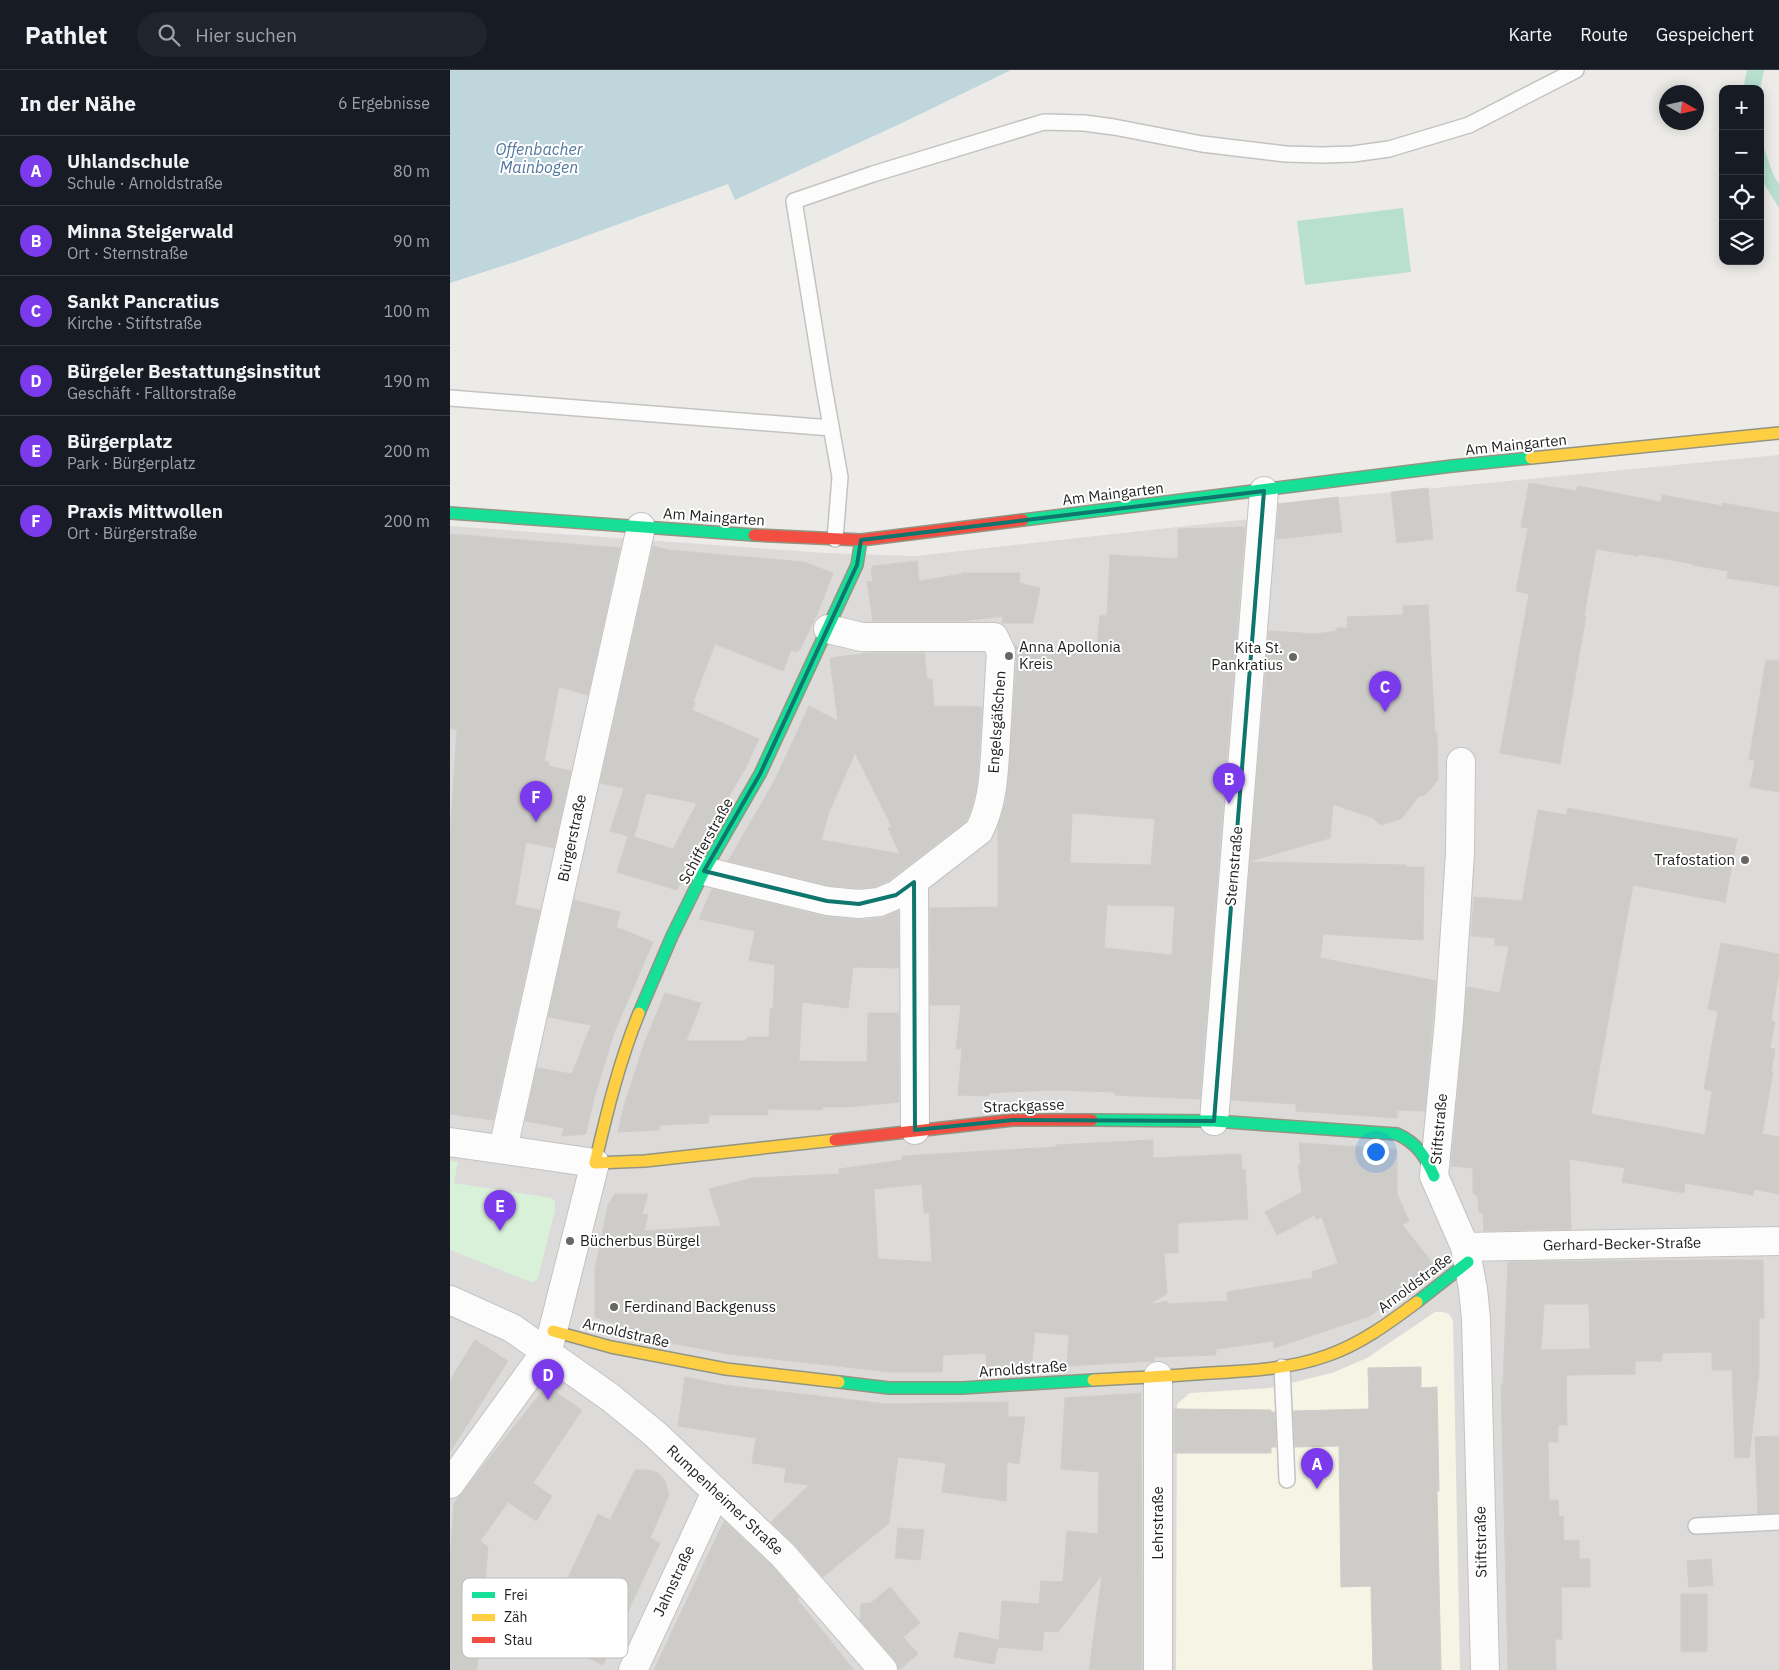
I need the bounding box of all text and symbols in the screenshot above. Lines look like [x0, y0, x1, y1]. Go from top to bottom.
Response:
search box [137, 12, 487, 57]
text: Pathlet [25, 19, 107, 51]
icon: search [155, 21, 183, 49]
text: Hier suchen [195, 23, 297, 47]
text: Karte [1509, 23, 1552, 46]
text: Route [1580, 23, 1628, 46]
text: Gespeichert [1656, 23, 1754, 46]
north arrow [1659, 85, 1704, 130]
map controls [1719, 85, 1764, 265]
button: + [1719, 85, 1764, 130]
text: In der Nähe [20, 89, 136, 117]
text: 6 Ergebnisse [338, 93, 430, 113]
button: − [1719, 130, 1764, 175]
water label: Offenbacher Mainbogen [495, 139, 584, 177]
text: Uhlandschule [67, 149, 189, 173]
text: A [31, 161, 41, 181]
text: 80 m [393, 161, 430, 181]
text: Schule · Arnoldstraße [67, 173, 223, 193]
button: locate [1719, 175, 1764, 220]
text: Minna Steigerwald [67, 219, 234, 243]
button: layers [1719, 220, 1764, 265]
text: B [31, 231, 41, 251]
text: 90 m [393, 231, 430, 251]
text: Ort · Sternstraße [67, 243, 188, 263]
text: Sankt Pancratius [67, 289, 219, 313]
text: C [31, 301, 41, 321]
text: 100 m [383, 301, 430, 321]
text: Kirche · Stiftstraße [67, 313, 202, 333]
text: Bürgeler Bestattungsinstitut [67, 359, 321, 383]
text: D [30, 371, 42, 391]
text: 190 m [383, 371, 430, 391]
text: Geschäft · Falltorstraße [67, 383, 236, 403]
text: Bürgerplatz [67, 429, 172, 453]
street label: Am Maingarten [1464, 430, 1568, 459]
text: E [31, 441, 41, 461]
text: 200 m [383, 441, 430, 461]
text: Park · Bürgerplatz [67, 453, 195, 473]
street label: Am Maingarten [1061, 478, 1165, 509]
text: Praxis Mittwollen [67, 499, 223, 523]
street label: Am Maingarten [662, 503, 766, 530]
text: F [31, 511, 41, 531]
text: 200 m [383, 511, 430, 531]
text: Ort · Bürgerstraße [67, 523, 197, 543]
place label: Anna Apollonia Kreis [1019, 637, 1121, 673]
place label: Kita St. Pankratius [1211, 638, 1283, 674]
marker: Anna Apollonia Kreis [1003, 650, 1015, 662]
marker: Kita St. Pankratius [1287, 651, 1299, 663]
street label: Engelsgäßchen [983, 670, 1010, 774]
pin: C [1369, 671, 1401, 712]
pin: B [1213, 763, 1245, 804]
pin: F [520, 781, 552, 822]
street label: Bürgerstraße [553, 792, 590, 883]
street label: Schifferstraße [674, 794, 737, 887]
street label: Sternstraße [1221, 825, 1246, 907]
place label: Trafostation [1654, 850, 1735, 869]
marker: Trafostation [1739, 854, 1751, 866]
street label: Stiftstraße [1426, 1092, 1451, 1165]
street label: Strackgasse [983, 1095, 1065, 1116]
your location [1363, 1139, 1389, 1165]
pin: E [484, 1190, 516, 1231]
place label: Bücherbus Bürgel [580, 1231, 700, 1250]
street label: Gerhard-Becker-Straße [1543, 1233, 1701, 1254]
marker: Bücherbus Bürgel [564, 1235, 576, 1247]
street label: Arnoldstraße [1374, 1248, 1456, 1317]
place label: Ferdinand Backgenuss [624, 1297, 776, 1316]
marker: Ferdinand Backgenuss [608, 1301, 620, 1313]
street label: Arnoldstraße [581, 1313, 671, 1352]
street label: Arnoldstraße [978, 1356, 1068, 1381]
pin: D [532, 1359, 564, 1400]
street label: Rumpenheimer Straße [663, 1441, 788, 1559]
pin: A [1301, 1448, 1333, 1489]
street label: Lehrstraße [1148, 1486, 1167, 1560]
street label: Stiftstraße [1470, 1506, 1491, 1578]
street label: Jahnstraße [649, 1542, 698, 1619]
legend [462, 1578, 628, 1658]
text: Frei [504, 1586, 528, 1604]
text: Zäh [504, 1608, 528, 1626]
text: Stau [504, 1631, 532, 1649]

